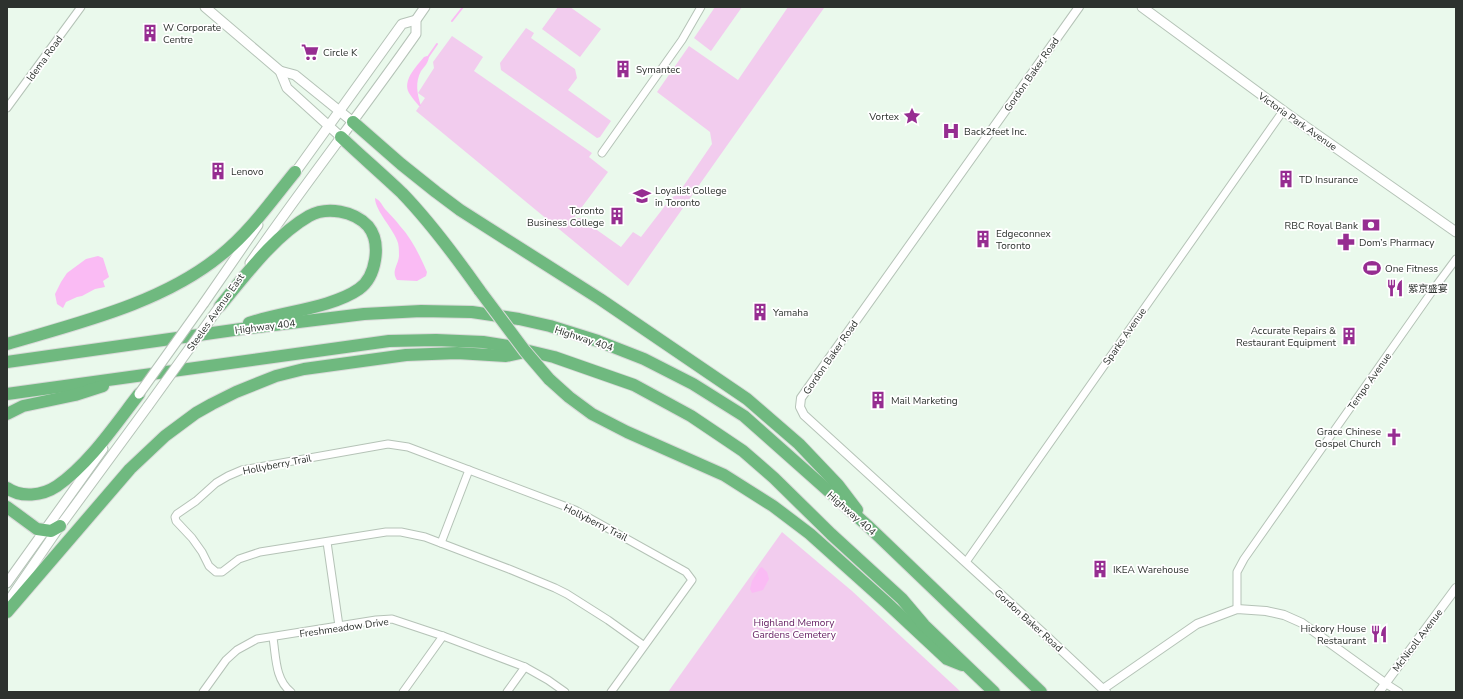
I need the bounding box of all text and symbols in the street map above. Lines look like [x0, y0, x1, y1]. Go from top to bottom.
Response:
place label: W Corporate Centre [163, 21, 221, 47]
building icon: W Corporate Centre [140, 23, 160, 43]
street label: Idema Road [23, 33, 66, 84]
street label: Gordon Baker Road [1001, 35, 1063, 114]
supermarket icon: Circle K [300, 42, 320, 62]
place label: Circle K [323, 46, 358, 60]
building icon: Symantec [613, 59, 633, 79]
place label: Symantec [636, 63, 681, 77]
street label: Victoria Park Avenue [1254, 89, 1340, 154]
place icon: Vortex [902, 106, 922, 126]
place label: Vortex [868, 110, 900, 124]
hospital icon: Back2feet Inc. [941, 121, 961, 141]
place label: Back2feet Inc. [964, 125, 1027, 139]
building icon: Lenovo [208, 161, 228, 181]
place label: Lenovo [231, 165, 264, 179]
building icon: TD Insurance [1276, 169, 1296, 189]
place label: TD Insurance [1299, 173, 1358, 187]
place label: Loyalist College in Toronto [655, 184, 727, 210]
school or university icon: Loyalist College in Toronto [632, 186, 652, 206]
place label: Toronto Business College [527, 204, 604, 230]
building icon: Toronto Business College [607, 206, 627, 226]
bank icon: RBC Royal Bank [1361, 215, 1381, 235]
place label: RBC Royal Bank [1285, 219, 1359, 233]
place label: Edgeconnex Toronto [996, 227, 1052, 253]
building icon: Edgeconnex Toronto [973, 229, 993, 249]
pharmacy icon: Dom’s Pharmacy [1336, 232, 1356, 252]
place label: Dom’s Pharmacy [1359, 236, 1435, 250]
sports icon: One Fitness [1362, 258, 1382, 278]
place label: One Fitness [1385, 262, 1438, 276]
street label: Steeles Avenue East [184, 271, 248, 354]
restaurant icon: 紫京盛宴 [1385, 278, 1405, 298]
place label: 紫京盛宴 [1408, 282, 1448, 296]
building icon: Yamaha [750, 302, 770, 322]
street label: Sparks Avenue [1100, 305, 1150, 368]
place label: Yamaha [772, 306, 808, 320]
street label: Highway 404 [234, 316, 296, 338]
street label: Gordon Baker Road [800, 318, 862, 397]
street label: Highway 404 [553, 323, 615, 355]
place label: Accurate Repairs & Restaurant Equipment [1236, 324, 1336, 350]
building icon: Accurate Repairs & Restaurant Equipment [1339, 326, 1359, 346]
street label: Tempo Avenue [1345, 350, 1395, 413]
building icon: Mail Marketing [868, 390, 888, 410]
place label: Mail Marketing [891, 394, 958, 408]
place label: Grace Chinese Gospel Church [1315, 425, 1381, 451]
church icon: Grace Chinese Gospel Church [1384, 427, 1404, 447]
street label: Hollyberry Trail [242, 451, 313, 479]
street label: Highway 404 [824, 489, 879, 539]
street label: Hollyberry Trail [561, 501, 630, 545]
building icon: IKEA Warehouse [1090, 559, 1110, 579]
place label: IKEA Warehouse [1113, 563, 1189, 577]
street label: Gordon Baker Road [991, 586, 1066, 655]
street label: McNicoll Avenue [1389, 606, 1446, 675]
street label: Freshmeadow Drive [299, 615, 390, 641]
park label: Highland Memory Gardens Cemetery [752, 616, 837, 642]
place label: Hickory House Restaurant [1301, 622, 1366, 648]
restaurant icon: Hickory House Restaurant [1369, 624, 1389, 644]

